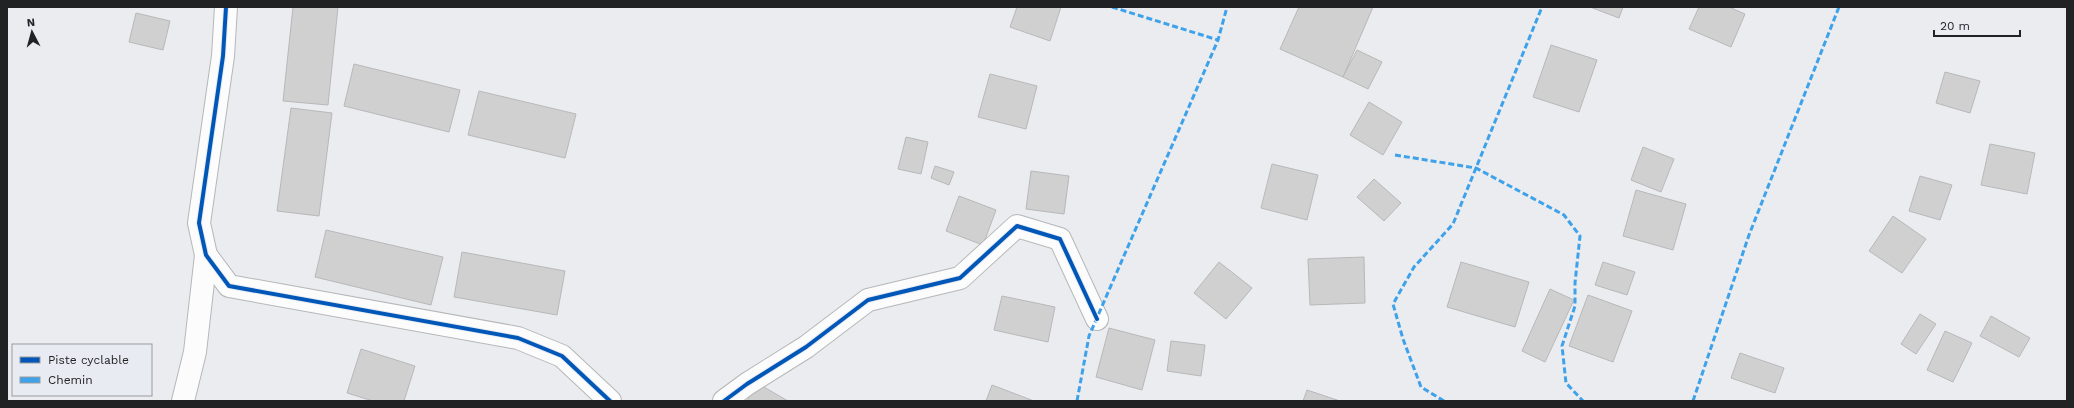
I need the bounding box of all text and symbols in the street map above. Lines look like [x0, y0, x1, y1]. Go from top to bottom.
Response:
north arrow [12, 12, 52, 52]
scale bar [1934, 12, 2020, 38]
text: N [26, 16, 36, 29]
text: 20 m [1940, 19, 1970, 33]
legend [12, 344, 152, 396]
text: Piste cyclable [48, 353, 129, 367]
text: Chemin [48, 373, 93, 387]

